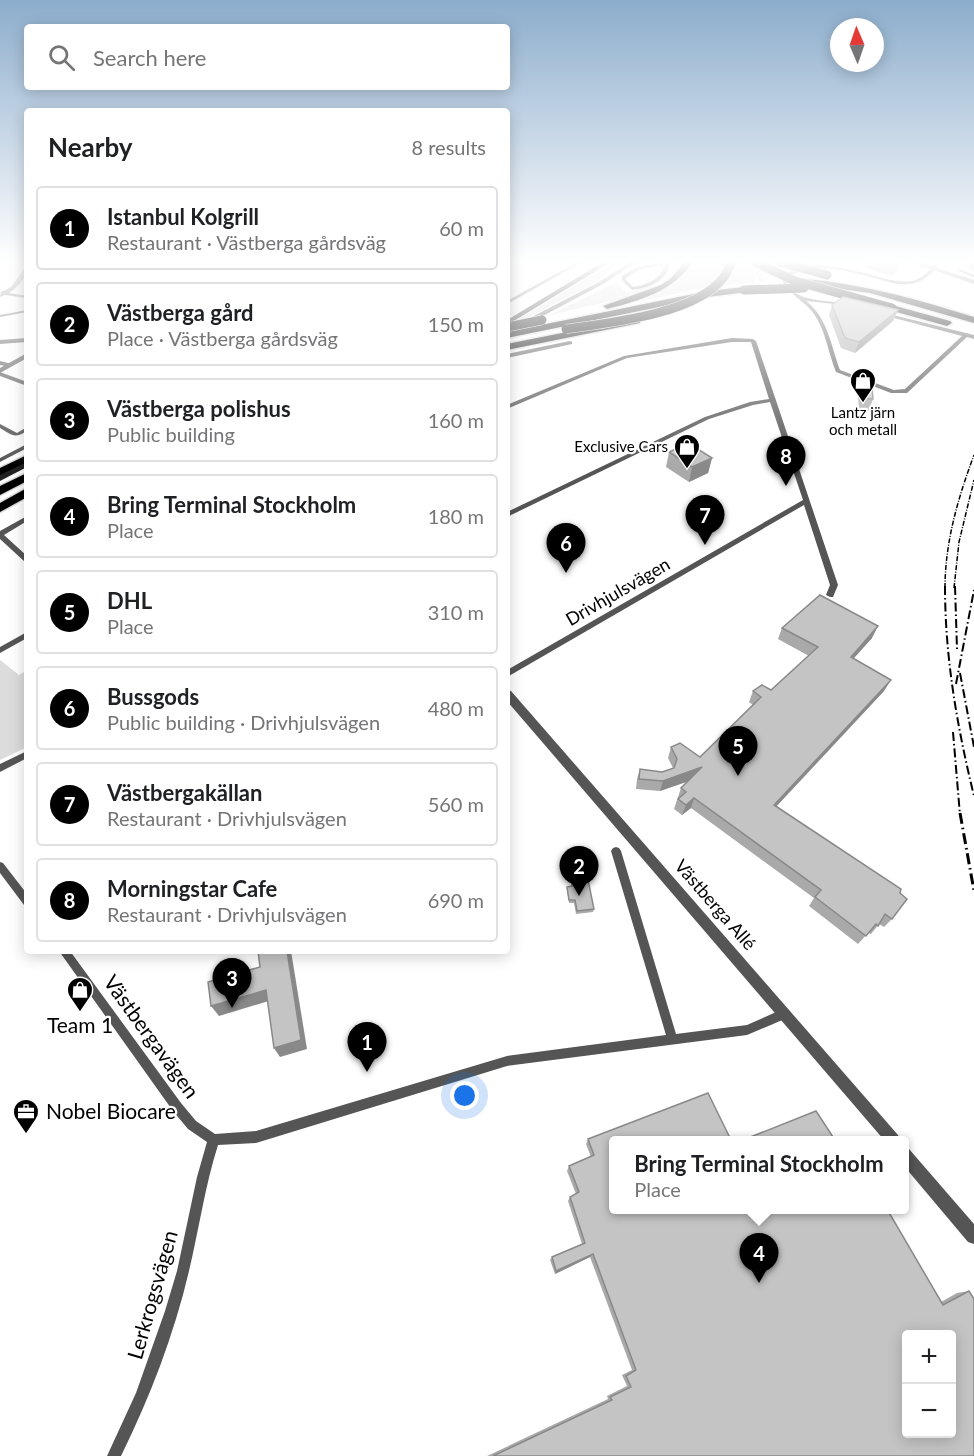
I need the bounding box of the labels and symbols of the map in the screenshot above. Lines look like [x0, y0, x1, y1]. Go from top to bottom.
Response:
north arrow [830, 18, 884, 72]
shop icon: Lantz järn och metall [848, 366, 878, 404]
place label: Lantz järn och metall [829, 403, 897, 438]
shop icon: Exclusive Cars [672, 432, 702, 470]
pin: 8 [766, 436, 806, 486]
place label: Exclusive Cars [574, 437, 668, 455]
pin: 7 [686, 496, 724, 545]
pin: 6 [546, 524, 586, 573]
street label: Drivhjulsvägen [561, 552, 674, 630]
pin: 5 [718, 726, 758, 776]
pin: 2 [560, 846, 598, 896]
street label: Västberga Allé [671, 855, 761, 954]
pin: 3 [212, 958, 252, 1008]
street label: Västbergavägen [99, 970, 205, 1102]
shop icon: Team 1 [65, 975, 95, 1013]
place label: Team 1 [47, 1012, 113, 1037]
pin: 1 [348, 1022, 386, 1072]
your location [450, 1081, 479, 1110]
office icon: Nobel Biocare [11, 1097, 41, 1135]
place label: Nobel Biocare [46, 1098, 176, 1123]
street label: Lerkrogsvägen [121, 1227, 182, 1362]
pin: 4 [740, 1234, 778, 1283]

